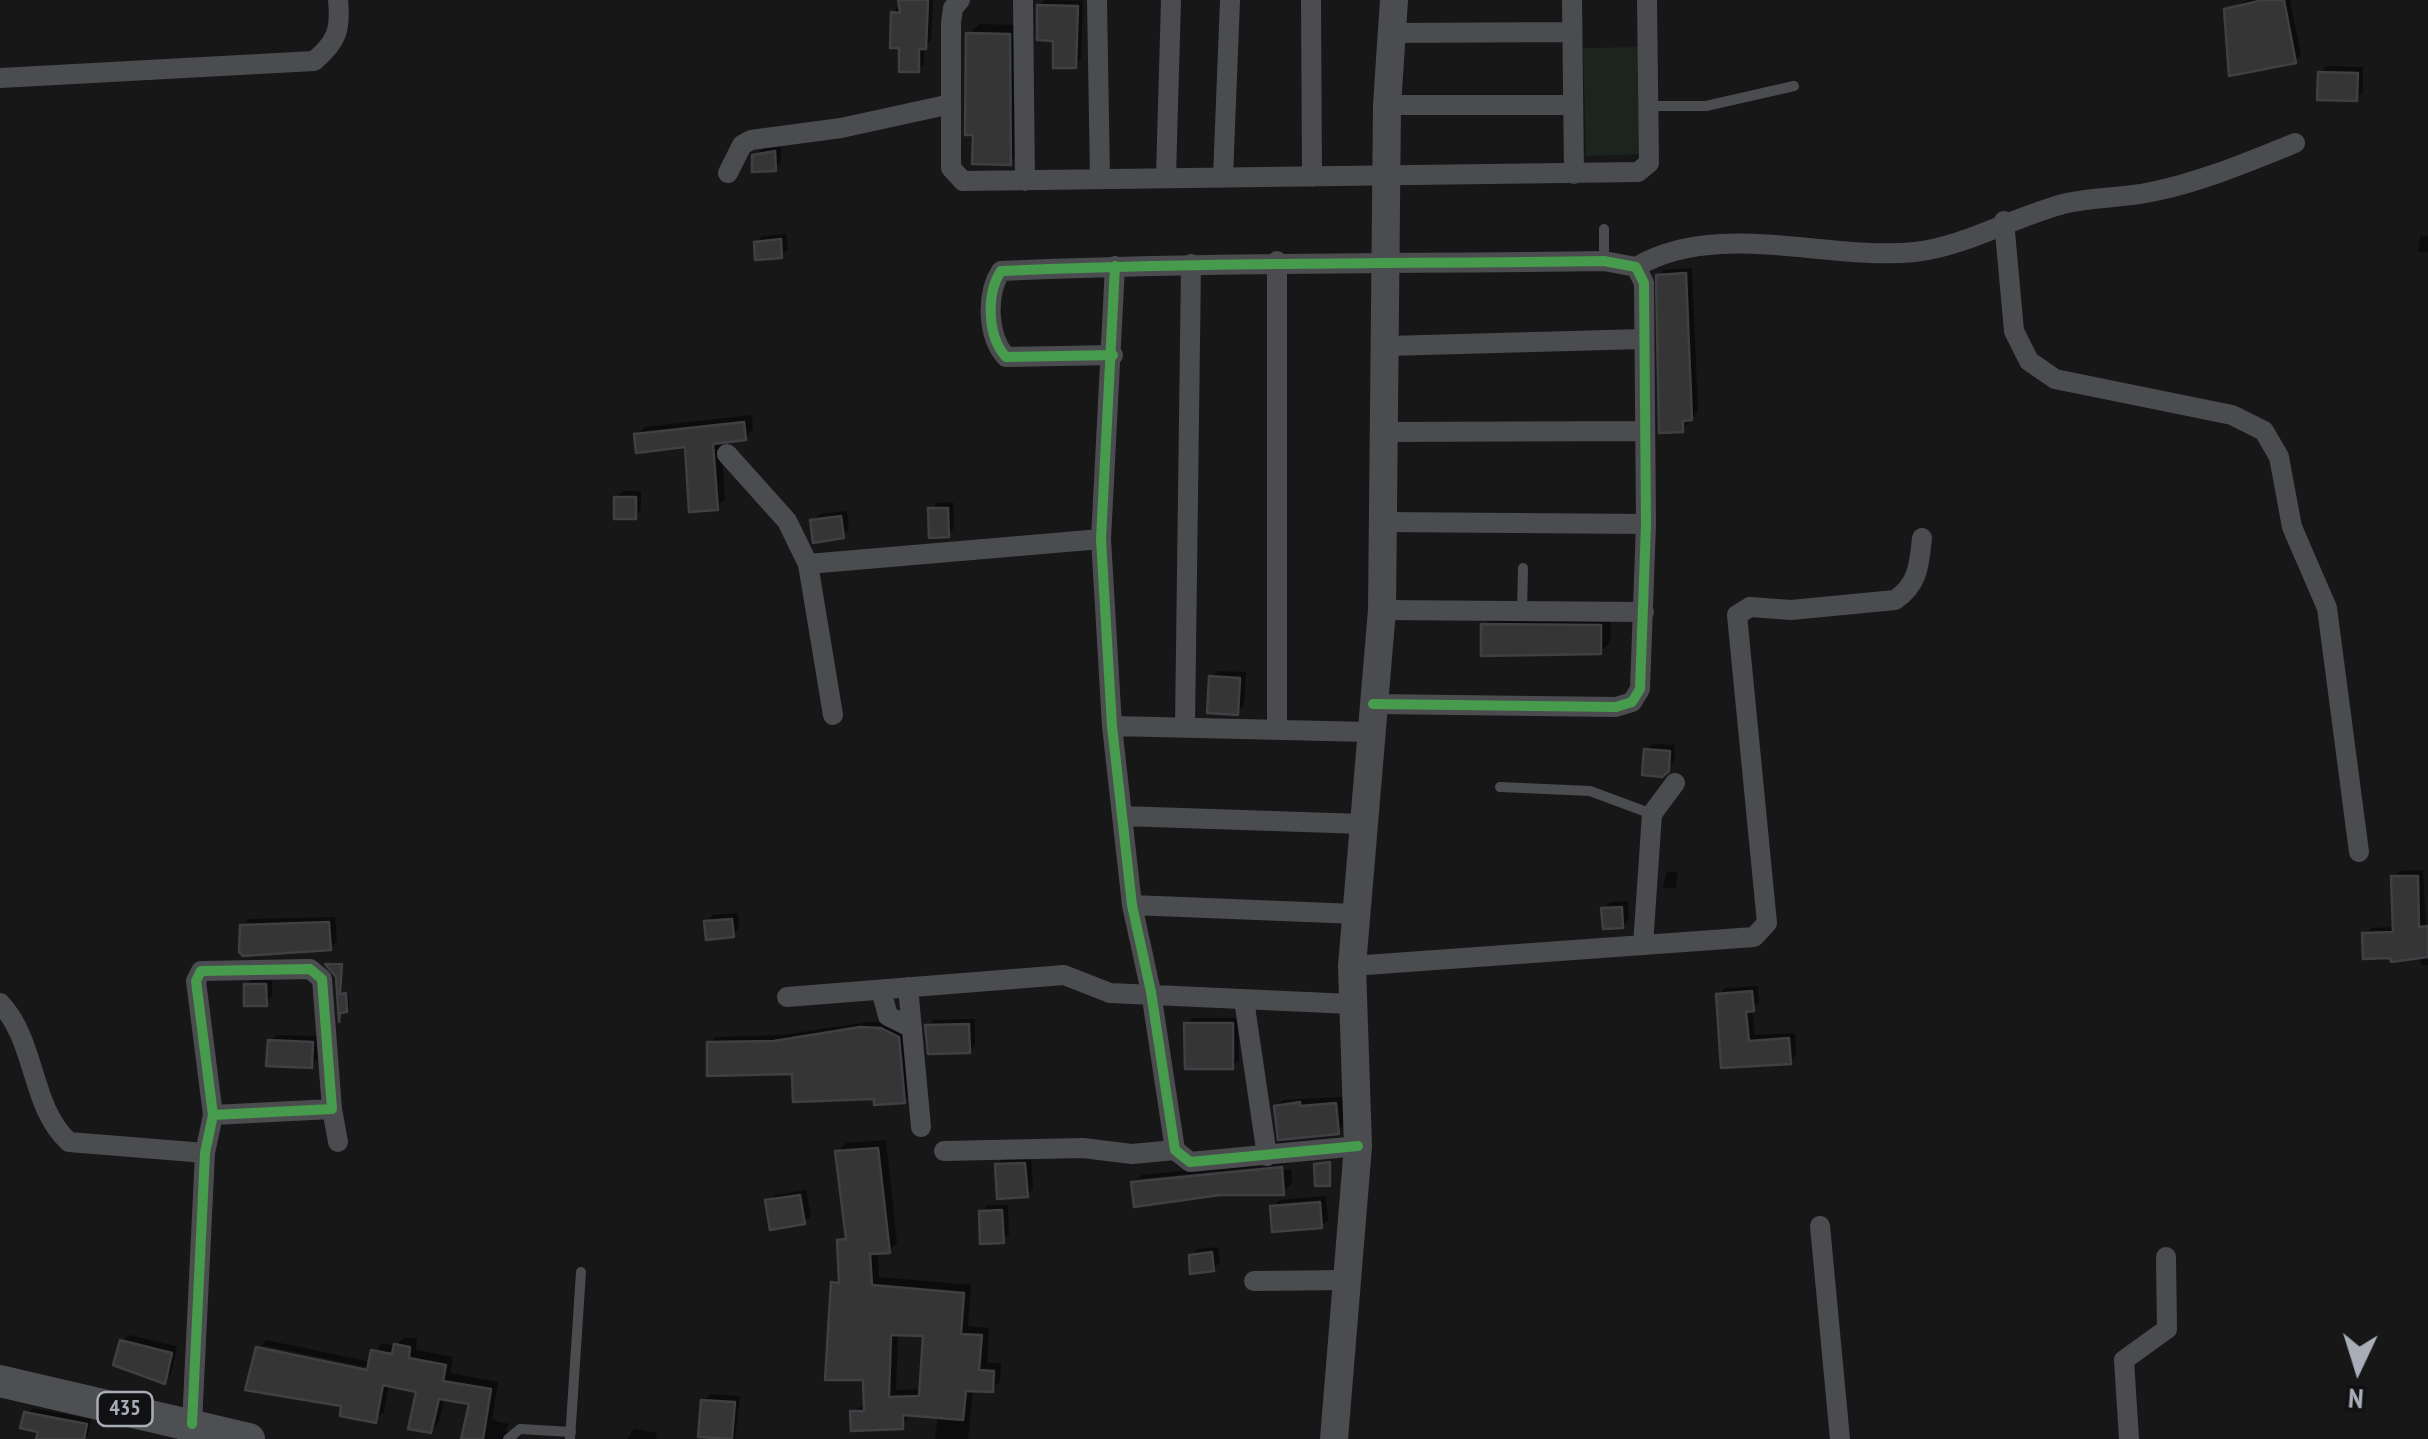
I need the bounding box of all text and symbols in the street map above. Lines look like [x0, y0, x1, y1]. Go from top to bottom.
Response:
north arrow [2308, 1319, 2408, 1419]
text: N [2347, 1380, 2365, 1418]
road number: 435 [98, 1392, 152, 1426]

